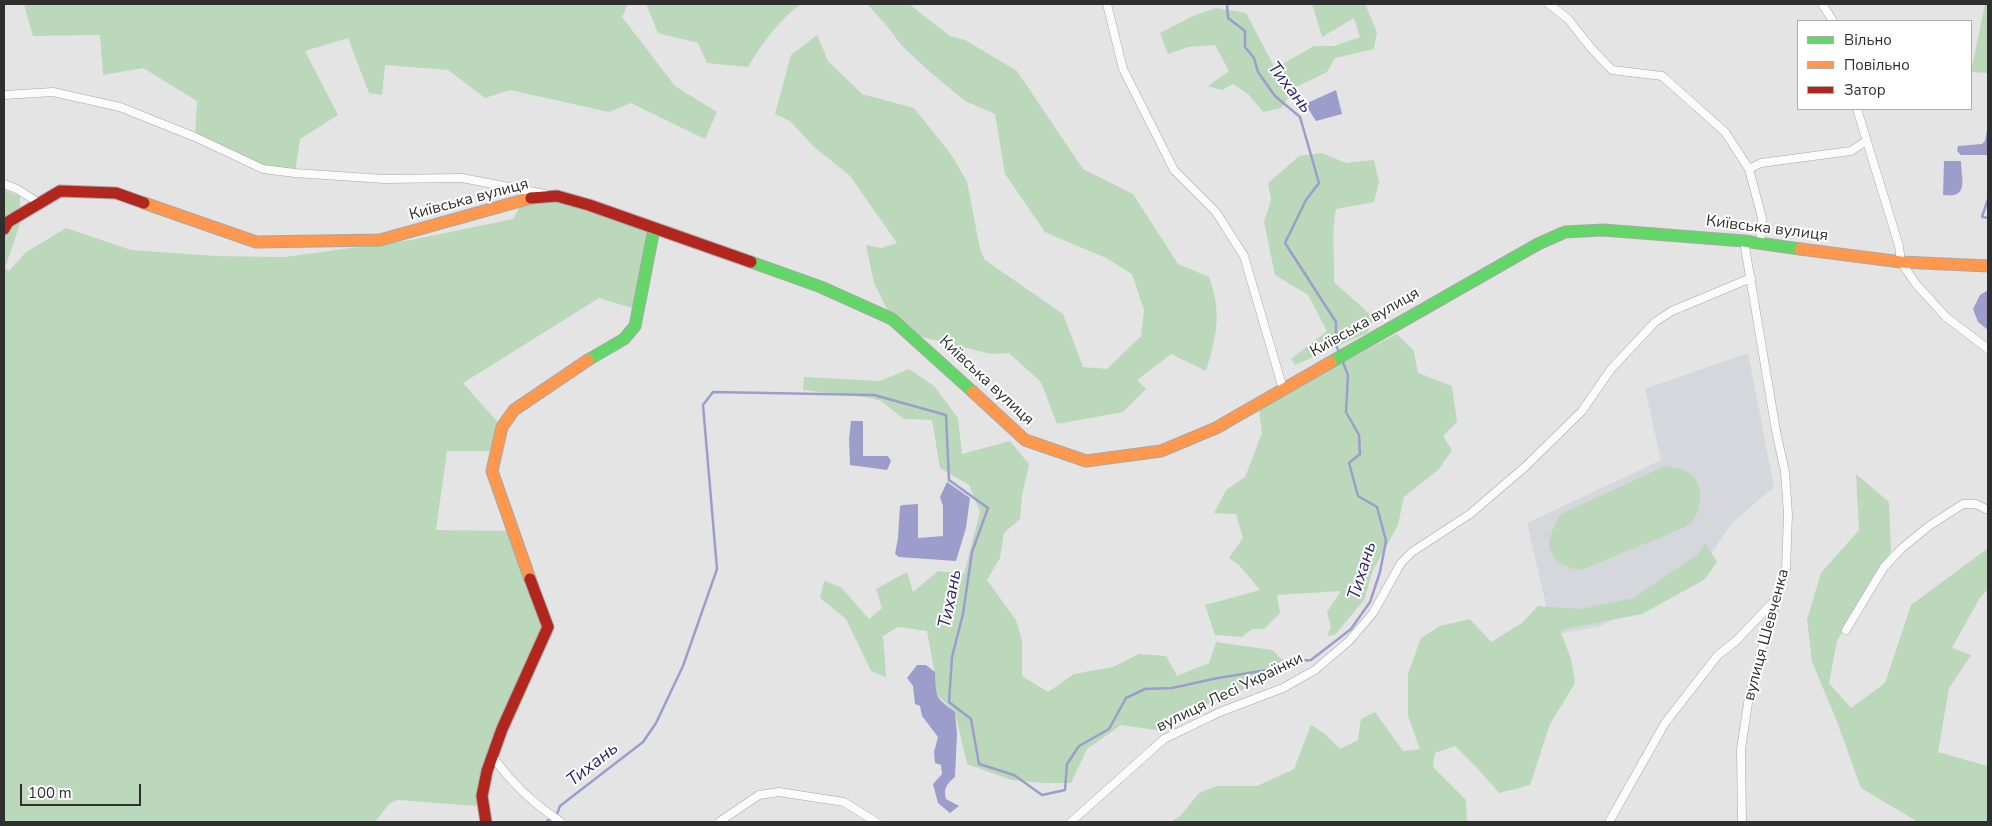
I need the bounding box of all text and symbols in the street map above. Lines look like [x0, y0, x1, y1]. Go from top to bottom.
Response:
legend [1797, 20, 1972, 110]
text: Вільно [1844, 30, 1892, 50]
text: Повільно [1844, 55, 1910, 75]
water label: Тихань [1262, 58, 1316, 118]
text: Затор [1844, 80, 1886, 100]
street label: Київська вулиця [407, 175, 531, 225]
street label: Київська вулиця [1705, 212, 1829, 246]
street label: Київська вулиця [1307, 284, 1423, 362]
street label: Київська вулиця [935, 332, 1037, 430]
water label: Тихань [1344, 539, 1382, 603]
street label: вулиця Шевченка [1740, 567, 1794, 703]
water label: Тихань [935, 568, 967, 630]
street label: вулиця Лесі Українки [1154, 649, 1306, 737]
water label: Тихань [563, 738, 623, 792]
scale bar [22, 774, 144, 806]
text: 100 m [28, 783, 72, 803]

